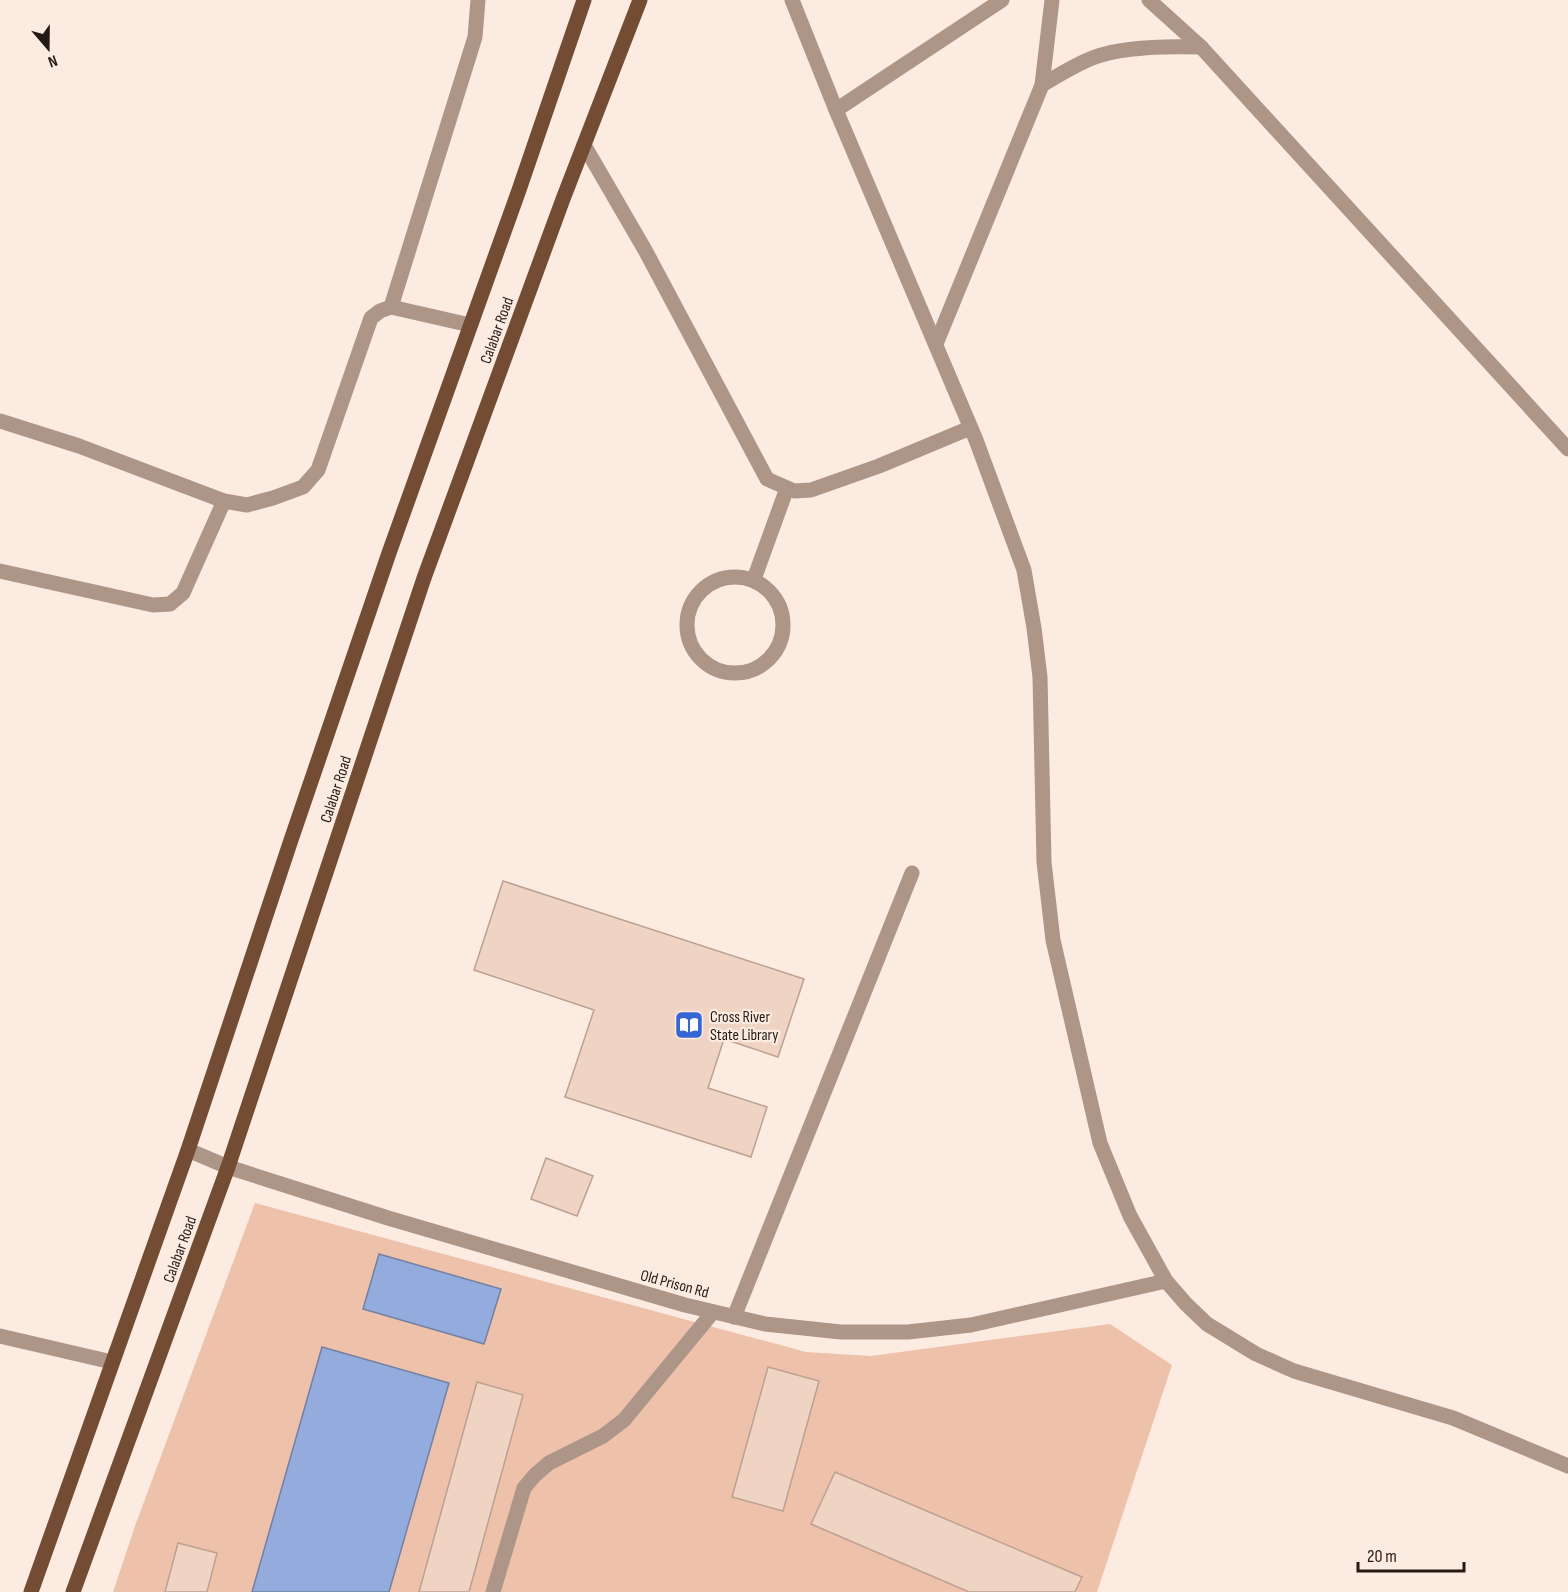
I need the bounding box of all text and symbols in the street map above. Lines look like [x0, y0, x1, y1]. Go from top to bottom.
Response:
north arrow [18, 18, 78, 78]
text: N [45, 50, 60, 71]
street label: Calabar Road [477, 295, 518, 366]
street label: Calabar Road [317, 754, 356, 825]
place label: Cross River State Library [710, 1008, 778, 1045]
library icon: Cross River State Library [673, 1009, 705, 1041]
street label: Calabar Road [160, 1214, 201, 1285]
street label: Old Prison Rd [638, 1266, 711, 1303]
scale bar [1358, 1535, 1464, 1573]
text: 20 m [1367, 1546, 1397, 1567]

